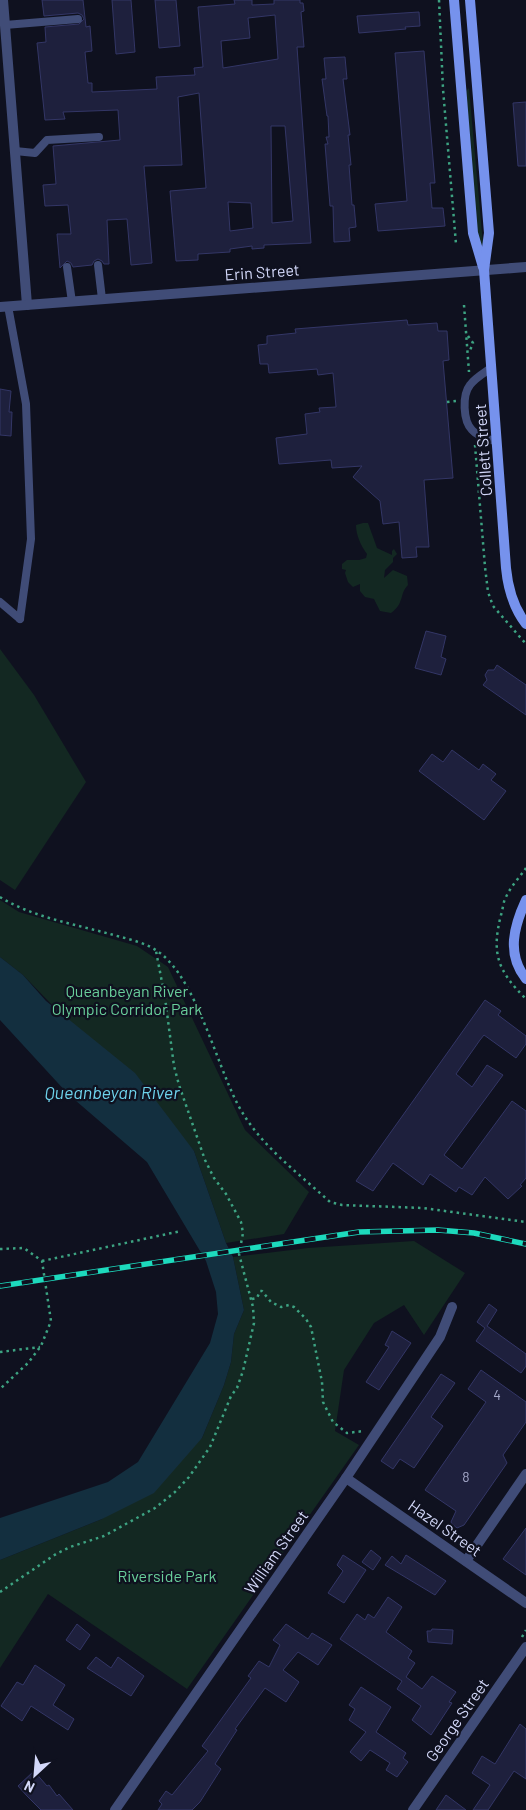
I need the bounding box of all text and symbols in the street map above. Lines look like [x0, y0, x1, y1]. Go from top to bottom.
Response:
street label: Erin Street [224, 259, 300, 284]
street label: Collett Street [470, 403, 495, 497]
park label: Queanbeyan River Olympic Corridor Park [52, 981, 202, 1018]
water label: Queanbeyan River [45, 1081, 180, 1103]
house number: 4 [493, 1386, 501, 1403]
house number: 8 [462, 1468, 470, 1485]
street label: Hazel Street [405, 1495, 485, 1560]
street label: William Street [240, 1506, 311, 1597]
park label: Riverside Park [117, 1566, 217, 1585]
street label: George Street [421, 1675, 492, 1765]
north arrow [10, 1750, 60, 1800]
text: N [21, 1777, 37, 1797]

